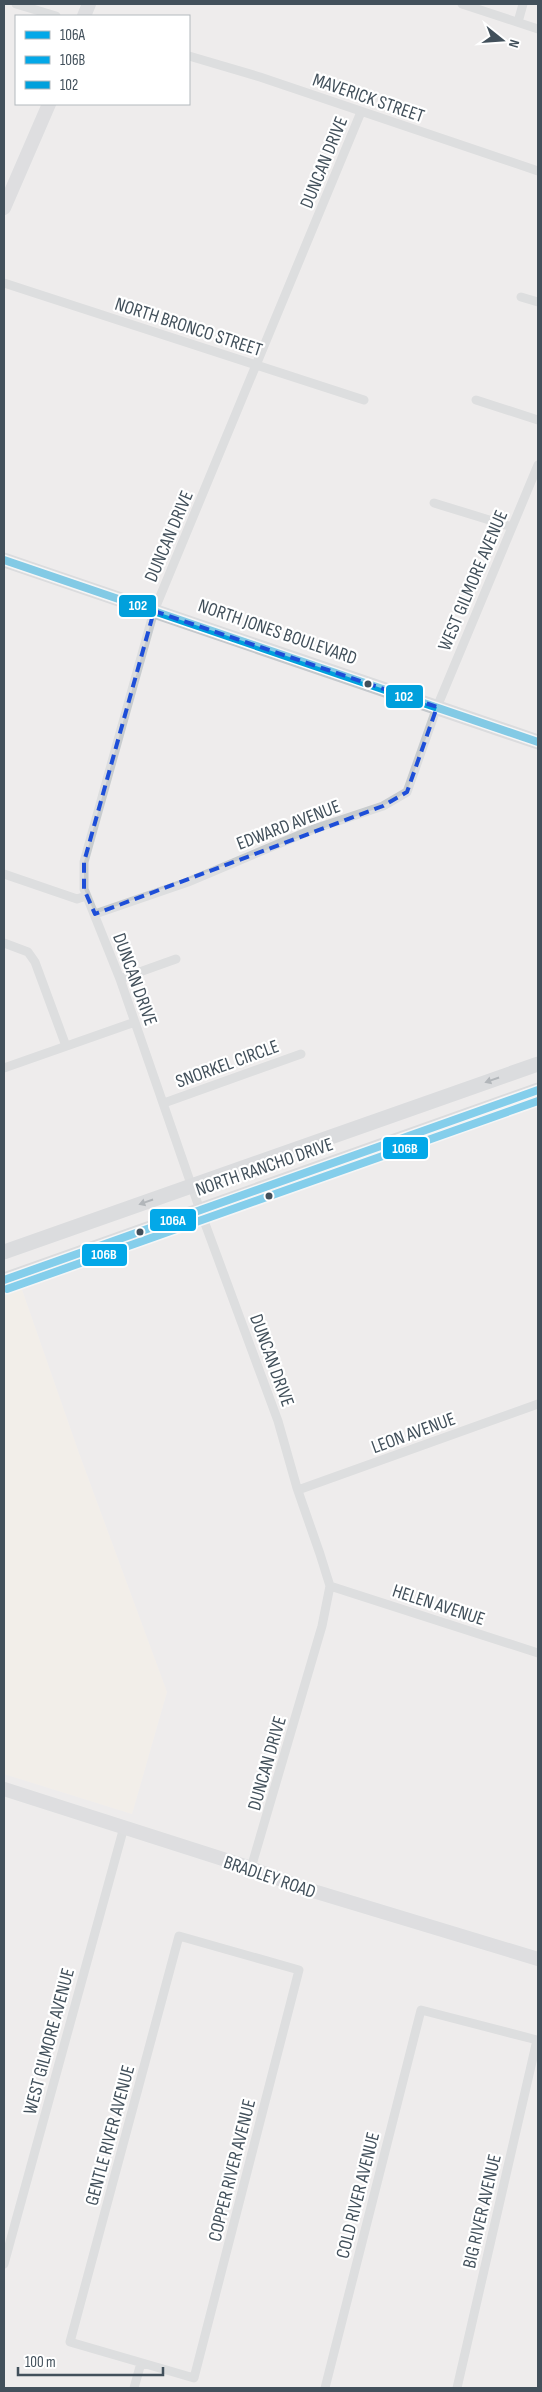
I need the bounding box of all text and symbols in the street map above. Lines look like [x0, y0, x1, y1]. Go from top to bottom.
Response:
legend [15, 15, 190, 105]
north arrow [477, 15, 527, 65]
text: 106A [60, 26, 86, 45]
text: N [505, 38, 523, 50]
text: 106B [60, 51, 86, 70]
street label: MAVERICK STREET [310, 69, 428, 128]
text: 102 [60, 76, 78, 95]
street label: DUNCAN DRIVE [296, 113, 353, 212]
street label: NORTH BRONCO STREET [112, 293, 265, 362]
street label: DUNCAN DRIVE [140, 488, 199, 586]
street label: WEST GILMORE AVENUE [433, 507, 513, 654]
line badge: 102 [118, 594, 157, 618]
street label: NORTH JONES BOULEVARD [195, 594, 360, 670]
text: 102 [129, 597, 147, 614]
unlabelled marker [363, 679, 373, 689]
line badge: 102 [385, 684, 424, 709]
text: 102 [395, 688, 413, 705]
street label: EDWARD AVENUE [233, 795, 344, 856]
street label: DUNCAN DRIVE [107, 930, 162, 1029]
street label: SNORKEL CIRCLE [173, 1035, 282, 1094]
one-way arrow [485, 1077, 500, 1084]
street label: NORTH RANCHO DRIVE [193, 1133, 336, 1202]
line badge: 106B [382, 1136, 429, 1160]
text: 106B [392, 1140, 418, 1157]
unlabelled marker [264, 1191, 274, 1201]
one-way arrow [139, 1199, 154, 1206]
line badge: 106A [149, 1208, 197, 1232]
text: 106A [160, 1212, 186, 1229]
unlabelled marker [135, 1227, 145, 1237]
line badge: 106B [81, 1243, 128, 1267]
text: 106B [91, 1246, 117, 1263]
street label: DUNCAN DRIVE [244, 1311, 299, 1410]
street label: LEON AVENUE [368, 1408, 459, 1459]
street label: HELEN AVENUE [389, 1580, 488, 1631]
street label: DUNCAN DRIVE [243, 1714, 292, 1813]
street label: BRADLEY ROAD [220, 1851, 319, 1904]
street label: WEST GILMORE AVENUE [19, 1966, 80, 2117]
street label: GENTLE RIVER AVENUE [81, 2063, 140, 2208]
street label: COPPER RIVER AVENUE [204, 2097, 261, 2244]
street label: COLD RIVER AVENUE [332, 2130, 385, 2261]
street label: BIG RIVER AVENUE [458, 2152, 507, 2271]
scale bar [18, 2344, 162, 2376]
text: 100 m [25, 2353, 56, 2372]

